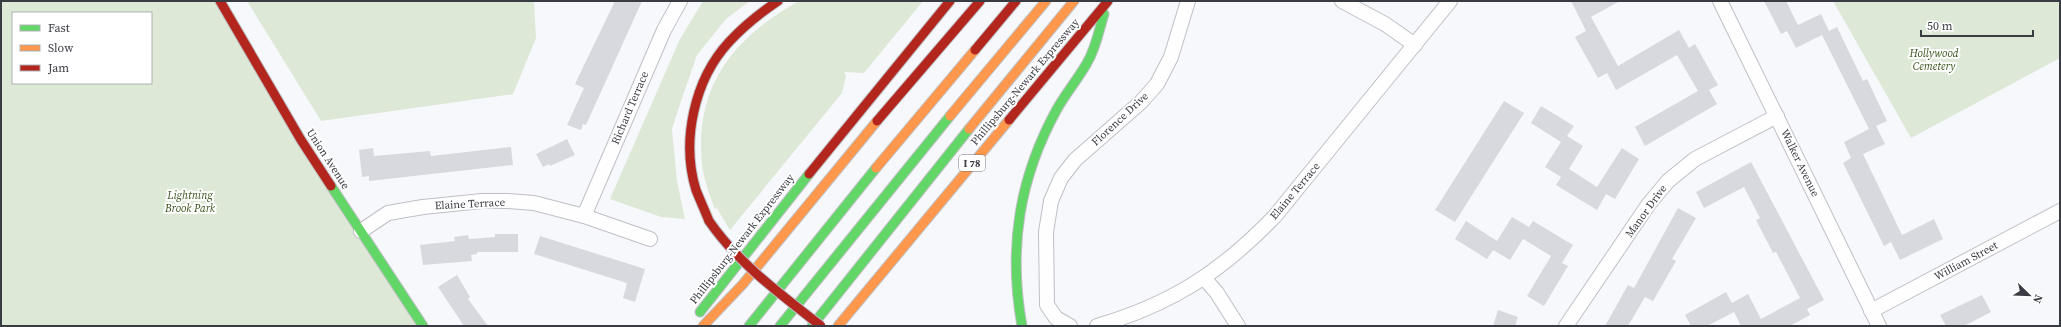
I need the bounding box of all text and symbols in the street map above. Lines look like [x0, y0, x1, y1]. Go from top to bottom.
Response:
legend [12, 12, 152, 84]
scale bar [1921, 12, 2033, 38]
street label: Phillipsburg-Newark Expressway [967, 15, 1083, 149]
text: 50 m [1927, 18, 1953, 34]
text: Fast [48, 20, 70, 36]
text: Slow [48, 40, 74, 56]
park label: Hollywood Cemetery [1908, 46, 1959, 74]
text: Jam [47, 60, 69, 76]
street label: Richard Terrace [608, 69, 652, 147]
street label: Florence Drive [1088, 89, 1152, 149]
street label: Union Avenue [303, 126, 353, 192]
street label: Walker Avenue [1777, 127, 1823, 200]
road number: I 78 [959, 155, 985, 171]
street label: Elaine Terrace [1267, 159, 1324, 223]
street label: Phillipsburg-Newark Expressway [686, 171, 798, 307]
street label: Manor Drive [1622, 181, 1670, 240]
park label: Lightning Brook Park [164, 188, 216, 216]
street label: Elaine Terrace [434, 195, 506, 213]
street label: William Street [1932, 238, 2001, 284]
north arrow [2009, 275, 2049, 315]
text: N [2029, 292, 2046, 305]

